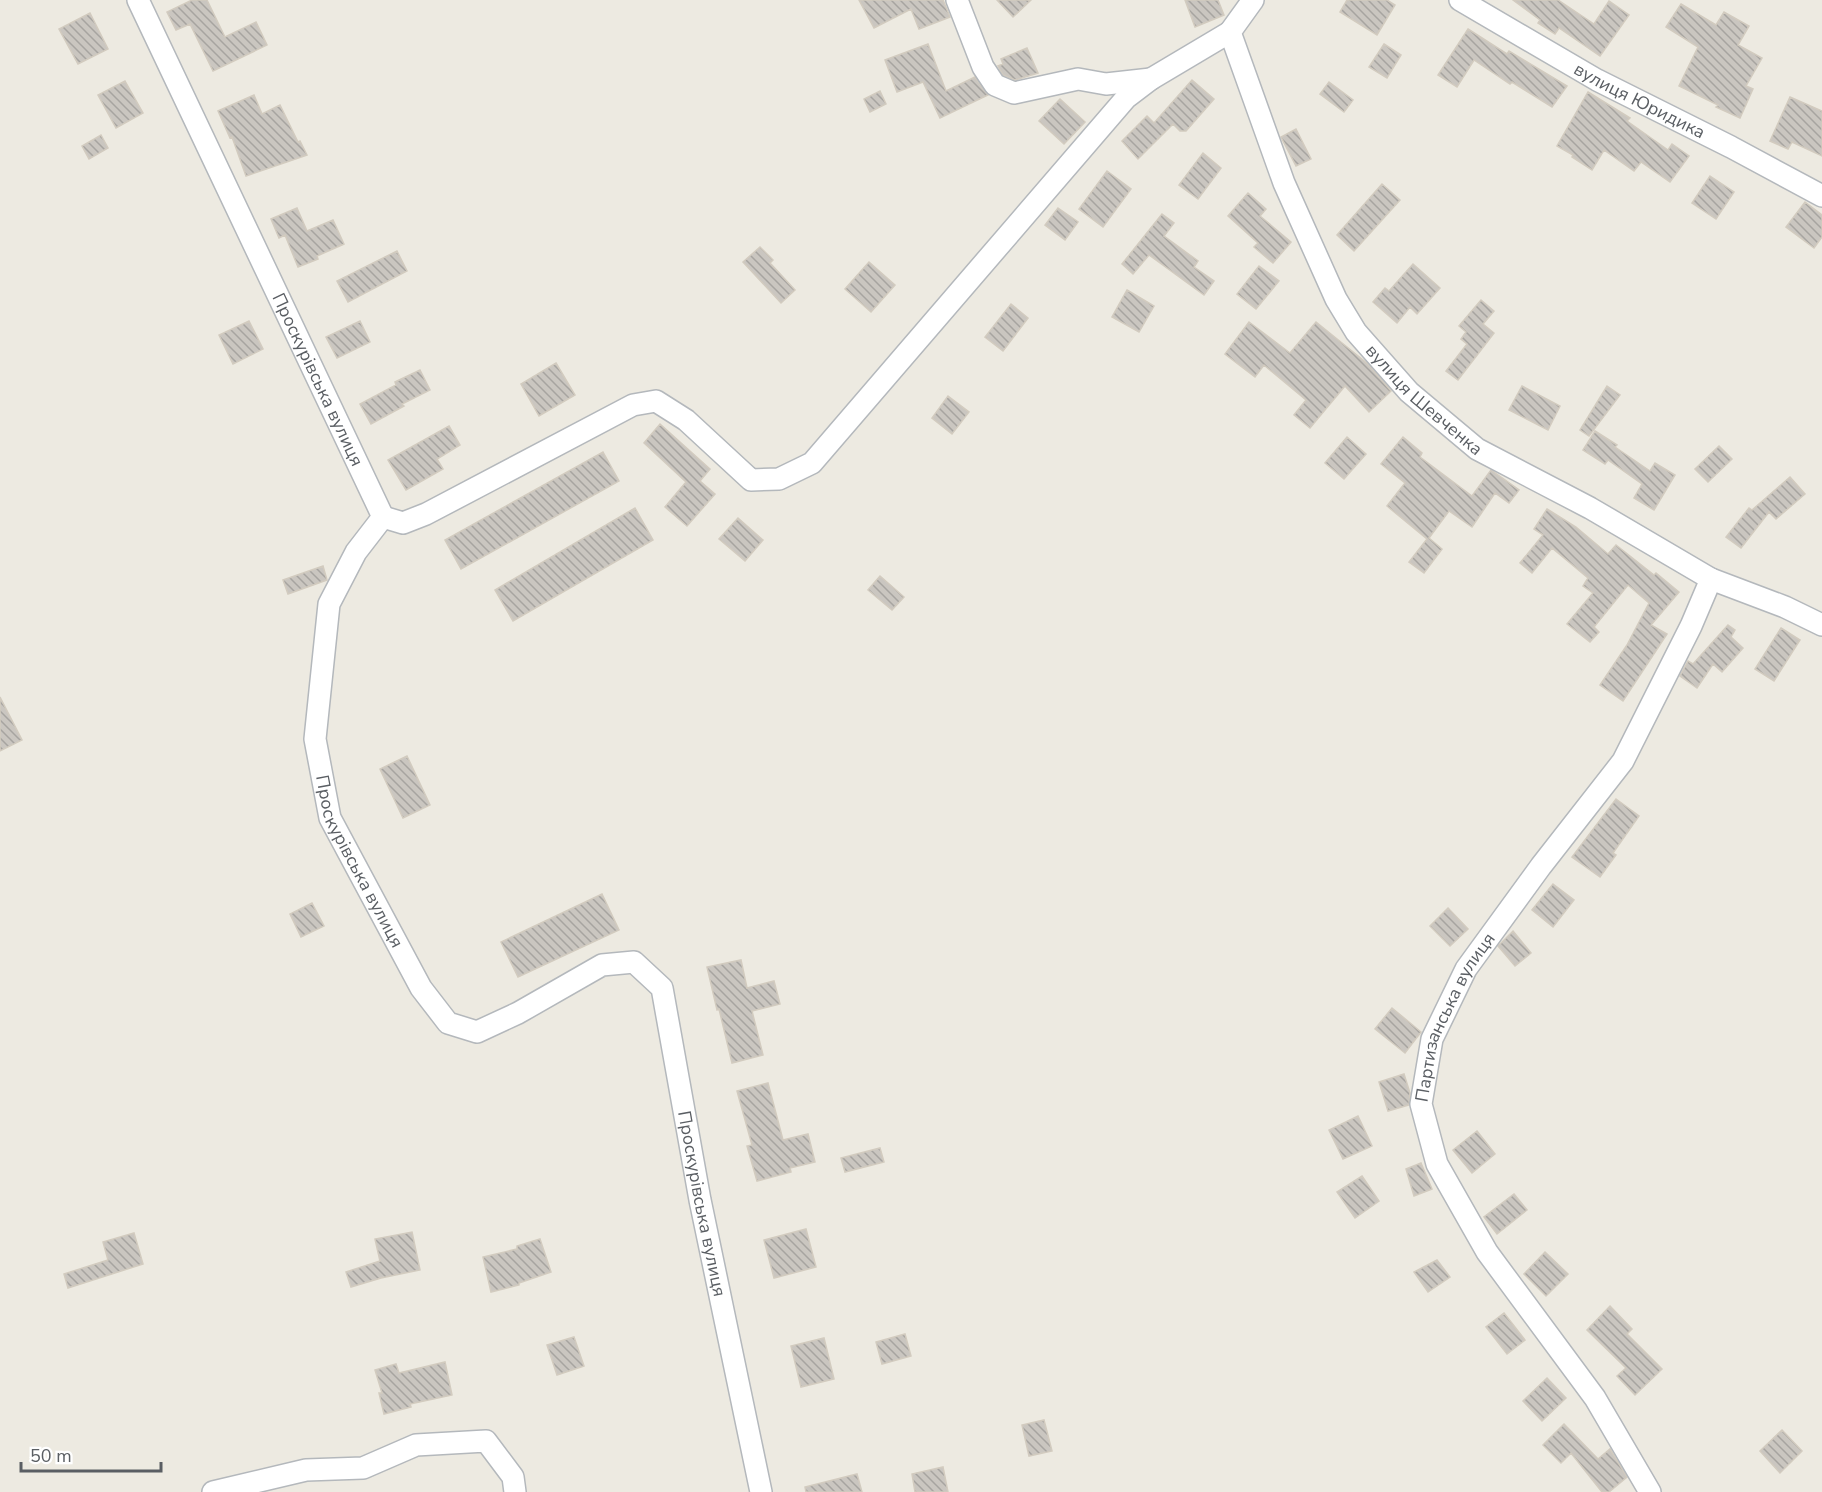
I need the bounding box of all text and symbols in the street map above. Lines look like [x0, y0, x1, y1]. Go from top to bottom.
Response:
street label: вулиця Юридика [1569, 57, 1709, 144]
street label: Проскурівська вулиця [267, 289, 369, 470]
street label: вулиця Шевченка [1360, 339, 1488, 461]
street label: Проскурівська вулиця [310, 773, 409, 952]
street label: Партизанська вулиця [1410, 928, 1501, 1104]
street label: Проскурівська вулиця [672, 1109, 732, 1299]
scale bar [21, 1435, 160, 1473]
text: 50 m [30, 1444, 72, 1468]

